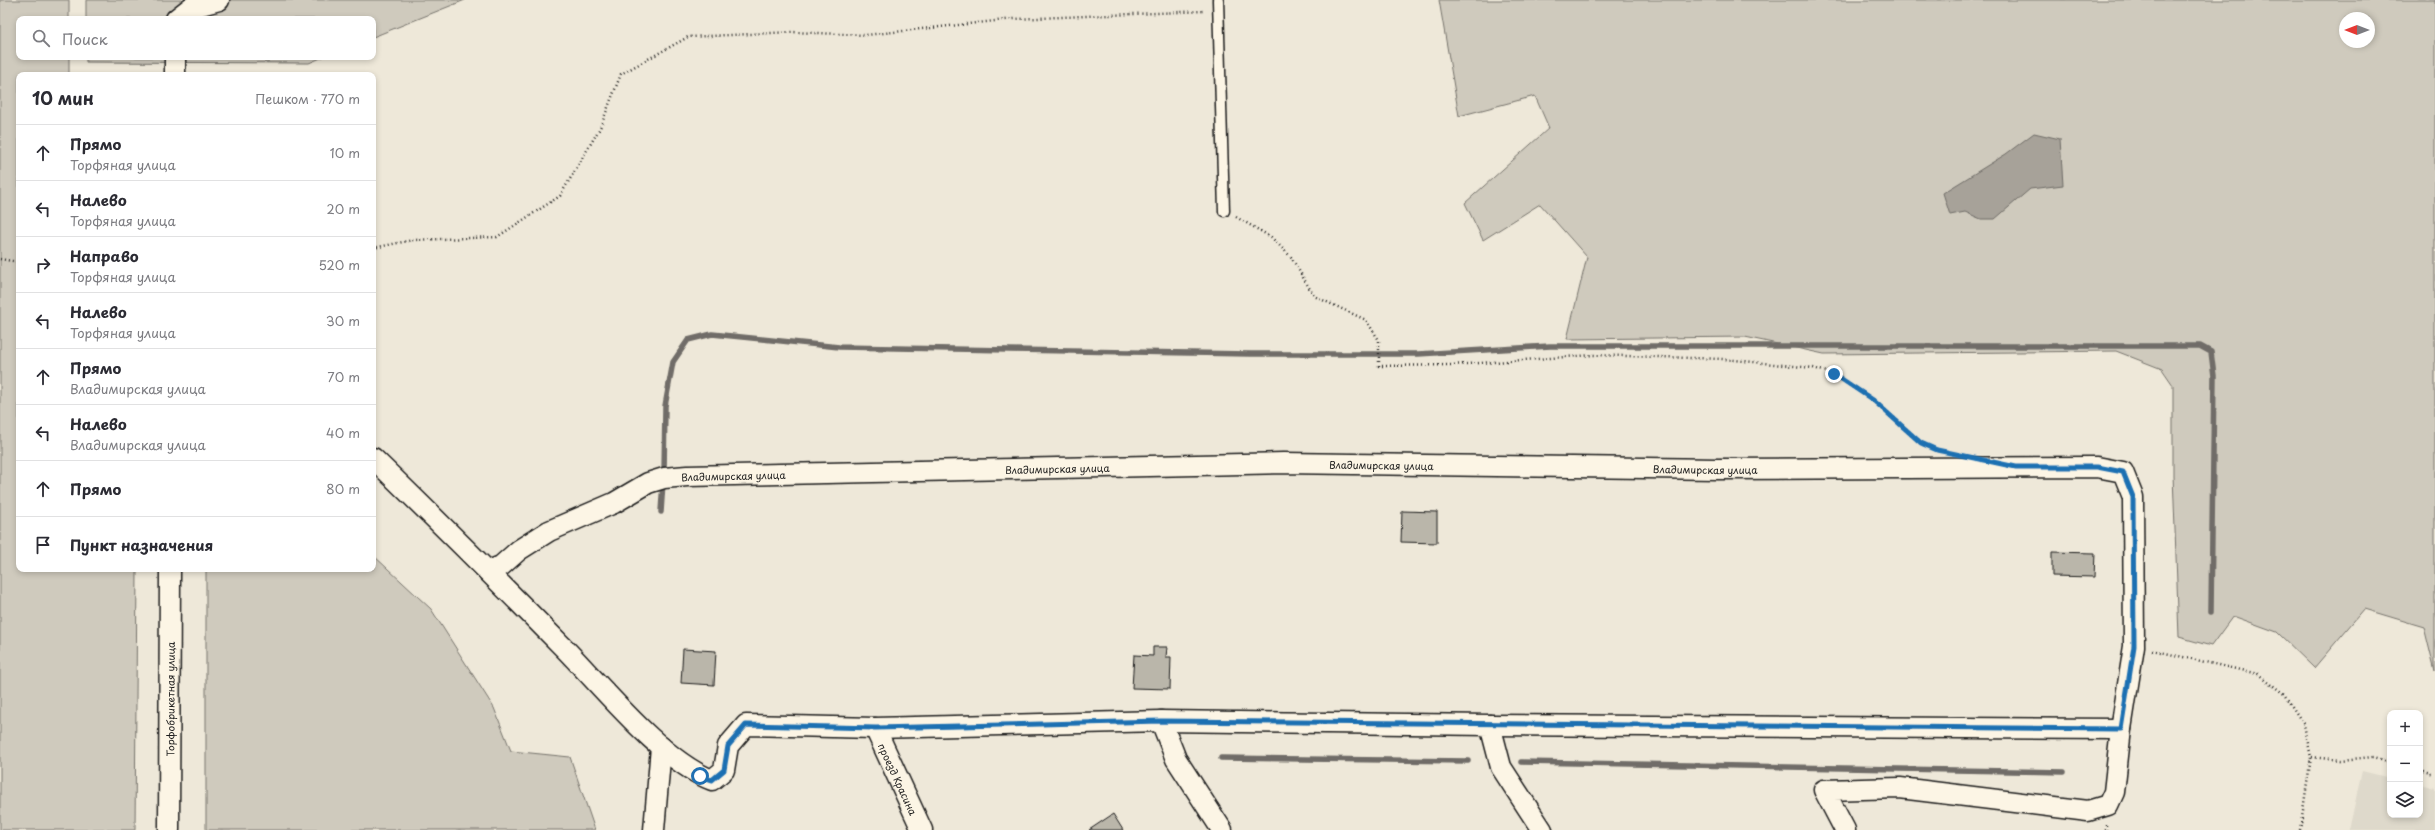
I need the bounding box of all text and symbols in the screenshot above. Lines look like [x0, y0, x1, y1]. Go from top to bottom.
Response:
north arrow [2339, 12, 2375, 48]
search box [16, 16, 376, 60]
icon: search [30, 27, 52, 49]
text: Поиск [62, 27, 108, 50]
text: 10 мин [32, 85, 94, 111]
text: Пешком · 770 m [255, 89, 360, 108]
text: Прямо [70, 132, 121, 155]
icon: ahead [32, 142, 54, 164]
text: 10 m [330, 143, 360, 162]
text: Торфяная улица [70, 155, 176, 174]
text: Налево [70, 188, 127, 211]
icon: left [32, 198, 54, 220]
text: 20 m [326, 199, 360, 218]
text: Торфяная улица [70, 211, 176, 230]
text: Направо [70, 244, 139, 267]
icon: right [32, 254, 54, 276]
text: 520 m [318, 255, 360, 274]
text: Торфяная улица [70, 267, 176, 286]
text: Налево [70, 300, 127, 323]
icon: left [32, 310, 54, 332]
text: 30 m [326, 311, 360, 330]
text: Торфяная улица [70, 323, 176, 342]
text: Прямо [70, 356, 121, 379]
route end [1825, 365, 1843, 383]
icon: ahead [32, 366, 54, 388]
text: 70 m [327, 367, 360, 386]
text: Владимирская улица [70, 379, 206, 398]
text: Налево [70, 412, 127, 435]
icon: left [32, 422, 54, 444]
text: 40 m [326, 423, 360, 442]
text: Владимирская улица [70, 435, 206, 454]
street label: Владимирская улица [1329, 456, 1434, 473]
street label: Владимирская улица [1005, 459, 1110, 477]
street label: Владимирская улица [1653, 461, 1758, 477]
street label: Владимирская улица [680, 466, 787, 484]
text: Прямо [70, 477, 121, 500]
icon: ahead [32, 478, 54, 500]
text: 80 m [326, 479, 360, 498]
text: Пункт назначения [70, 533, 213, 556]
icon: arrive [32, 534, 54, 556]
street label: Торфобрикетная улица [162, 641, 177, 756]
map controls [2387, 710, 2423, 818]
button: + [2387, 710, 2423, 746]
street label: проезд Красина [875, 740, 922, 818]
button: − [2387, 746, 2423, 782]
route start [691, 767, 709, 785]
button: layers [2387, 782, 2423, 818]

